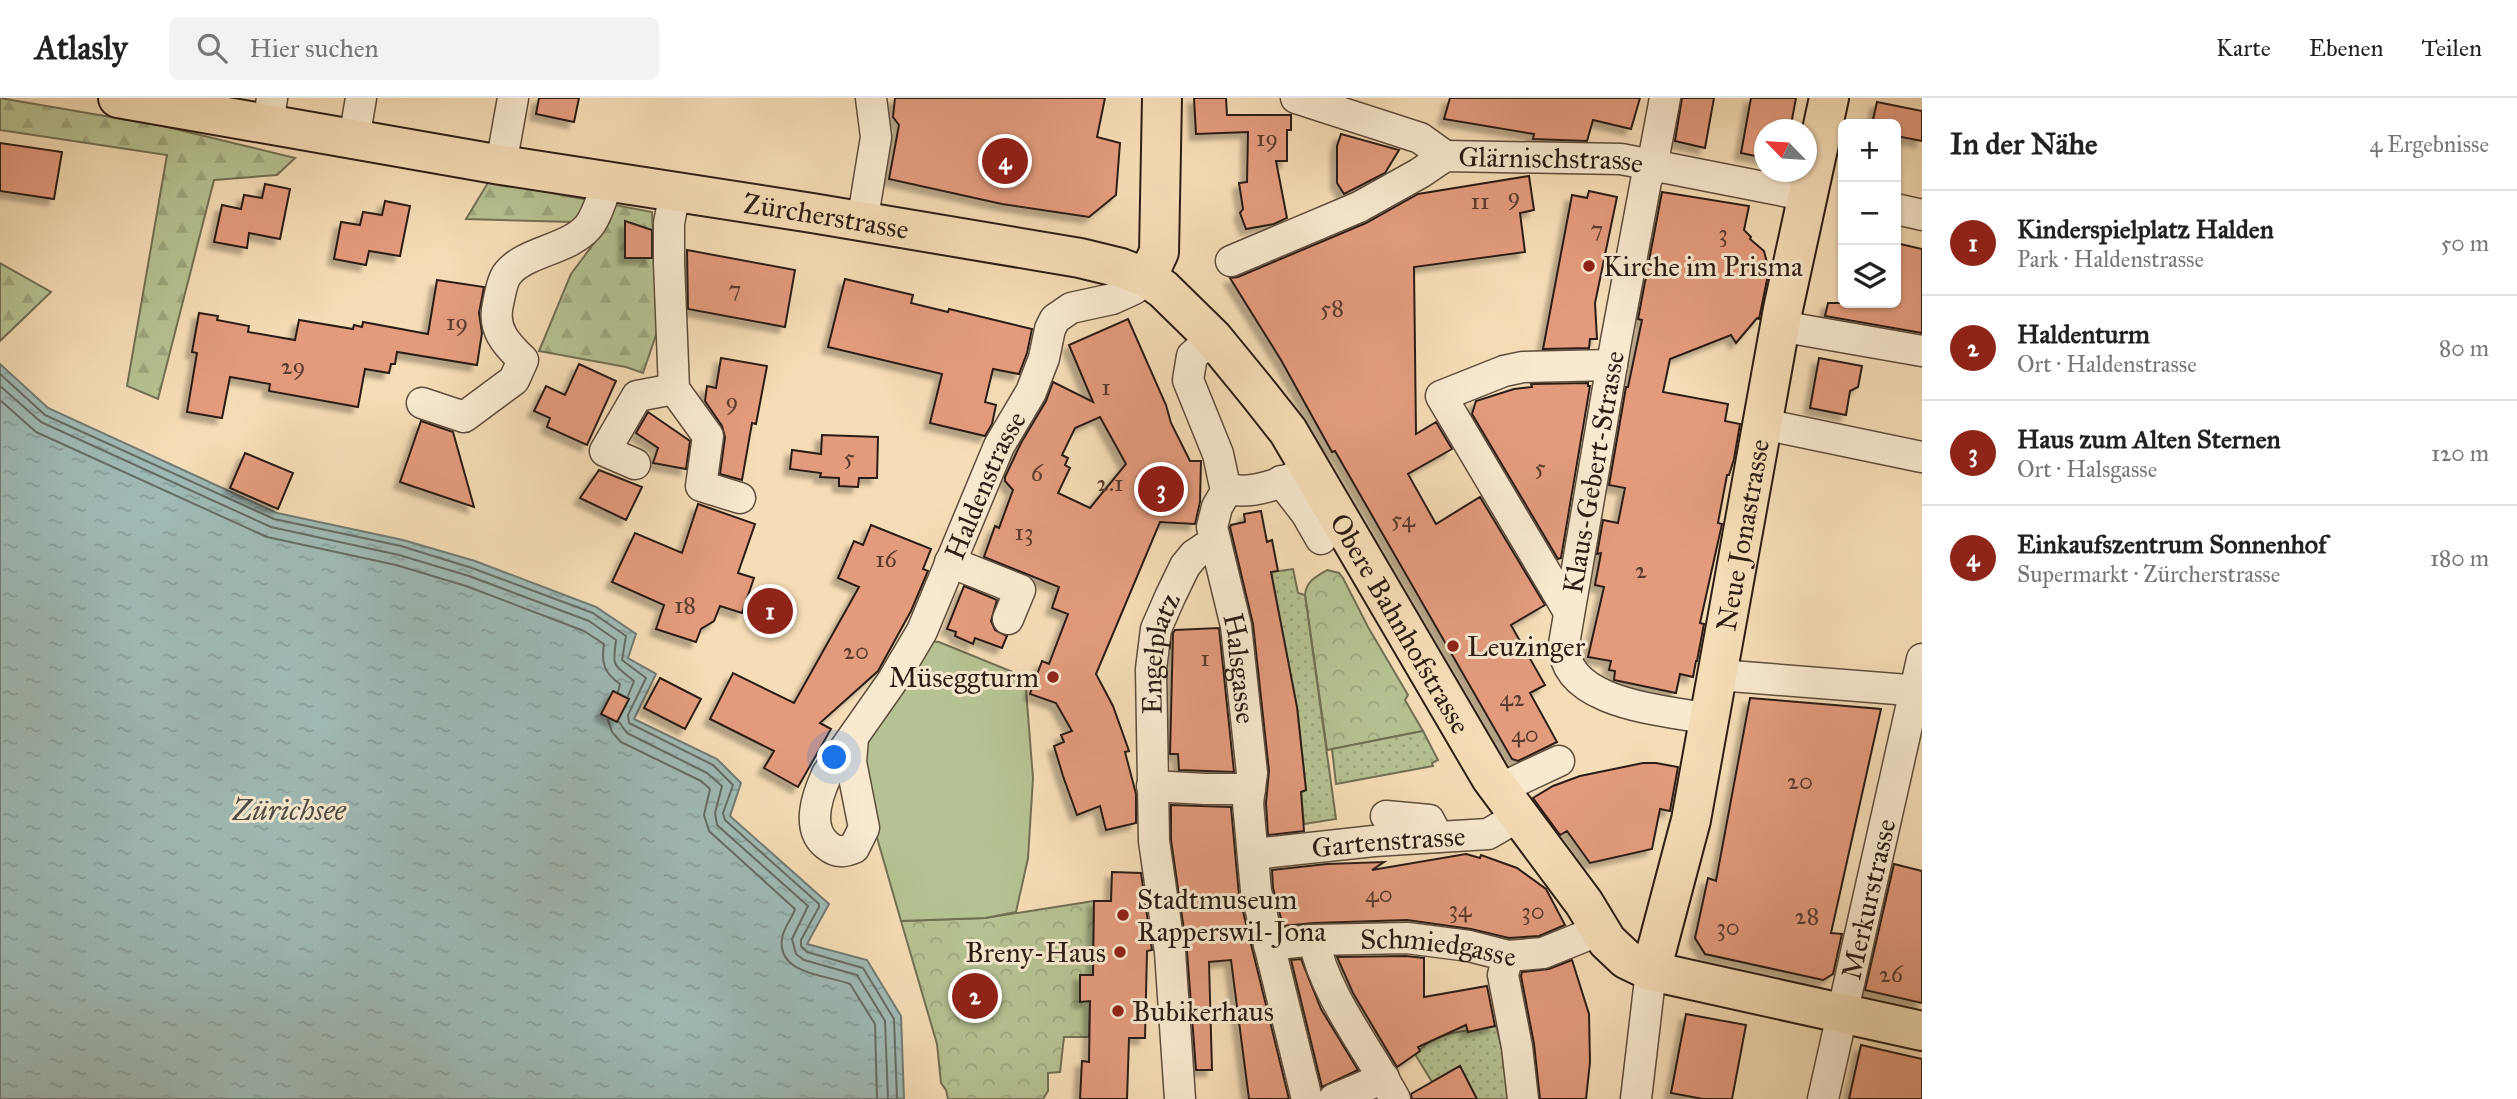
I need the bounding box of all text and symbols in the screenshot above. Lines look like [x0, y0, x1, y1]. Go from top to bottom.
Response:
search box [169, 17, 659, 80]
text: Atlasly [35, 28, 127, 68]
icon: search [193, 29, 231, 67]
text: Hier suchen [249, 32, 379, 64]
text: Karte [2216, 33, 2271, 63]
text: Ebenen [2309, 33, 2384, 63]
text: Teilen [2422, 33, 2482, 63]
north arrow [1754, 119, 1817, 182]
map controls [1838, 119, 1901, 308]
button: + [1838, 119, 1901, 182]
house number: 19 [1256, 123, 1278, 153]
text: In der Nähe [1950, 126, 2098, 162]
text: 4 Ergebnisse [2370, 130, 2489, 158]
pin: 4 [982, 135, 1028, 187]
street label: Glärnischstrasse [1458, 139, 1647, 181]
house number: 9 [1508, 181, 1520, 211]
button: − [1838, 182, 1901, 245]
street label: Zürcherstrasse [741, 186, 911, 247]
house number: 11 [1471, 186, 1489, 216]
text: Kinderspielplatz Halden [2017, 213, 2274, 245]
house number: 7 [1591, 214, 1603, 244]
house number: 3 [1718, 218, 1728, 248]
text: 1 [1968, 229, 1978, 257]
text: 50 m [2441, 229, 2489, 257]
button: layers [1838, 245, 1901, 308]
text: Park · Haldenstrasse [2017, 245, 2204, 273]
place label: Kirche im Prisma [1603, 249, 1803, 284]
marker: Kirche im Prisma [1581, 258, 1597, 274]
house number: 7 [729, 274, 741, 304]
house number: 58 [1320, 293, 1344, 323]
house number: 19 [446, 307, 468, 337]
text: Haldenturm [2017, 318, 2150, 350]
text: 2 [1967, 334, 1979, 362]
text: 80 m [2439, 334, 2489, 362]
street label: Klaus-Gebert-Strasse [1555, 348, 1632, 596]
text: Ort · Haldenstrasse [2017, 350, 2197, 378]
house number: 29 [281, 351, 305, 381]
house number: 1 [1101, 372, 1111, 402]
house number: 9 [726, 386, 738, 416]
street label: Haldenstrasse [937, 405, 1034, 565]
text: Haus zum Alten Sternen [2017, 423, 2281, 455]
street label: Neue Jonastrasse [1708, 436, 1777, 634]
text: 3 [1968, 439, 1978, 467]
text: 120 m [2431, 439, 2489, 467]
house number: 5 [843, 442, 855, 472]
house number: 5 [1534, 452, 1546, 482]
text: Ort · Halsgasse [2017, 455, 2157, 483]
house number: 6 [1031, 458, 1044, 488]
pin: 3 [1138, 463, 1184, 515]
house number: 2.1 [1097, 468, 1123, 498]
house number: 54 [1391, 504, 1416, 534]
street label: Obere Bahnhofstrasse [1322, 507, 1478, 740]
house number: 13 [1014, 517, 1034, 547]
text: Einkaufszentrum Sonnenhof [2017, 528, 2327, 560]
house number: 16 [875, 544, 898, 574]
text: 4 [1967, 544, 1979, 572]
text: 180 m [2430, 544, 2489, 572]
house number: 2 [1635, 555, 1647, 585]
text: Supermarkt · Zürcherstrasse [2017, 560, 2280, 588]
pin: 1 [747, 585, 793, 637]
street label: Engelplatz [1134, 587, 1188, 715]
house number: 18 [674, 590, 696, 620]
street label: Halsgasse [1215, 609, 1264, 725]
place label: Leuzinger [1467, 629, 1586, 664]
house number: 20 [843, 636, 869, 666]
marker: Leuzinger [1445, 638, 1461, 654]
house number: 1 [1200, 643, 1210, 673]
place label: Müseggturm [889, 660, 1039, 695]
marker: Müseggturm [1045, 669, 1061, 685]
house number: 42 [1499, 683, 1525, 713]
house number: 40 [1511, 719, 1539, 749]
your location [817, 740, 851, 774]
house number: 20 [1787, 766, 1813, 796]
water label: Zürichsee [231, 792, 347, 828]
street label: Merkurstrasse [1833, 815, 1904, 983]
street label: Gartenstrasse [1310, 818, 1466, 866]
house number: 40 [1365, 879, 1393, 909]
place label: Stadtmuseum Rapperswil-Jona [1137, 882, 1326, 949]
house number: 34 [1449, 894, 1472, 924]
house number: 30 [1521, 896, 1545, 926]
house number: 28 [1795, 901, 1819, 931]
marker: Stadtmuseum Rapperswil-Jona [1115, 907, 1131, 923]
house number: 30 [1716, 912, 1740, 942]
street label: Schmiedgasse [1360, 921, 1517, 974]
place label: Breny-Haus [965, 935, 1106, 970]
marker: Breny-Haus [1112, 944, 1128, 960]
house number: 26 [1879, 959, 1904, 989]
pin: 2 [952, 970, 998, 1022]
place label: Bubikerhaus [1132, 994, 1274, 1029]
marker: Bubikerhaus [1110, 1003, 1126, 1019]

